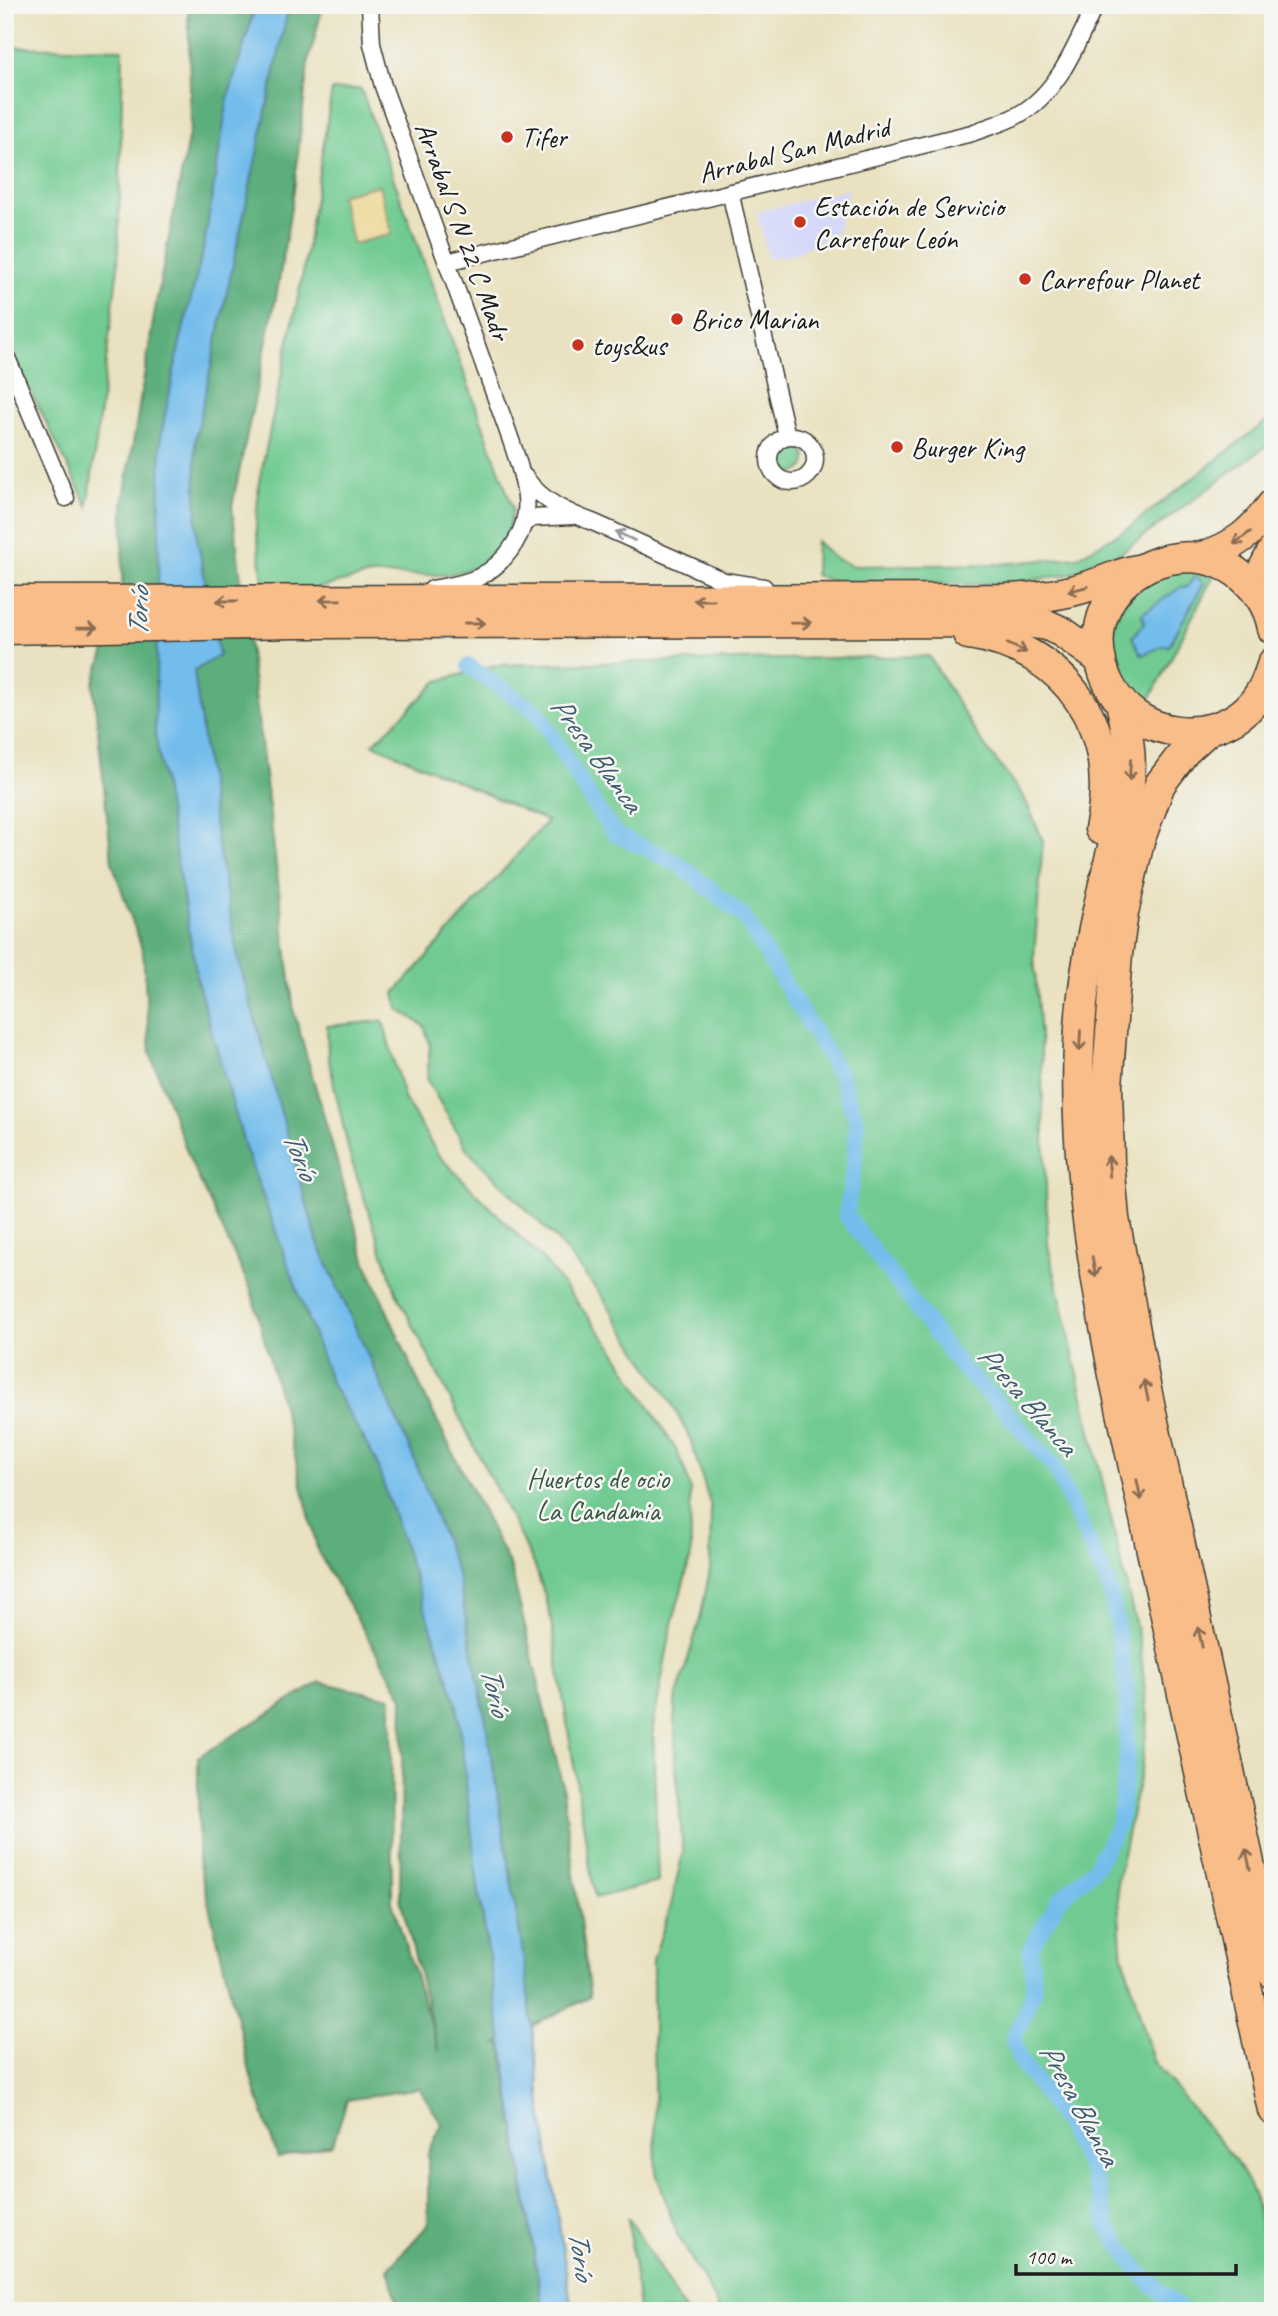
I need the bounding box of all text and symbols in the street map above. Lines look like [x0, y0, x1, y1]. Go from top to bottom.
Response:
street label: Arrabal San Madrid [695, 108, 897, 191]
street label: Arrabal S N 22 C Madr [407, 117, 519, 347]
place label: Tifer [521, 120, 569, 155]
marker: Tifer [499, 129, 515, 145]
place label: Estación de Servicio Carrefour León [814, 189, 1007, 256]
marker: Estación de Servicio Carrefour León [792, 214, 808, 230]
place label: Carrefour Planet [1039, 262, 1202, 297]
marker: Carrefour Planet [1017, 271, 1033, 287]
place label: Brico Marian [691, 302, 820, 337]
marker: Brico Marian [669, 311, 685, 327]
place label: toys&us [592, 328, 668, 363]
marker: toys&us [570, 337, 586, 353]
place label: Burger King [911, 430, 1026, 465]
marker: Burger King [889, 439, 905, 455]
one-way arrow [615, 529, 636, 543]
one-way arrow [1233, 530, 1252, 545]
water label: Torío [118, 583, 158, 637]
one-way arrow [1067, 584, 1089, 597]
one-way arrow [693, 593, 716, 607]
one-way arrow [215, 594, 238, 608]
one-way arrow [319, 594, 342, 607]
one-way arrow [464, 616, 487, 630]
one-way arrow [789, 616, 812, 629]
one-way arrow [75, 621, 98, 634]
one-way arrow [1005, 642, 1027, 655]
water label: Presa Blanca [542, 689, 653, 822]
one-way arrow [1123, 758, 1136, 780]
one-way arrow [1074, 1029, 1087, 1052]
water label: Torío [274, 1125, 329, 1189]
one-way arrow [1102, 1155, 1115, 1178]
one-way arrow [1088, 1255, 1101, 1278]
water label: Presa Blanca [970, 1337, 1088, 1465]
one-way arrow [1139, 1379, 1152, 1402]
park label: Huertos de ocio La Candamia [527, 1461, 671, 1528]
one-way arrow [1133, 1478, 1146, 1501]
one-way arrow [1192, 1626, 1206, 1649]
water label: Torío [472, 1663, 521, 1723]
one-way arrow [1240, 1848, 1254, 1871]
water label: Presa Blanca [1031, 2036, 1130, 2174]
water label: Torío [560, 2228, 605, 2286]
scale bar [1016, 2232, 1236, 2276]
text: 100 m [1026, 2244, 1073, 2270]

